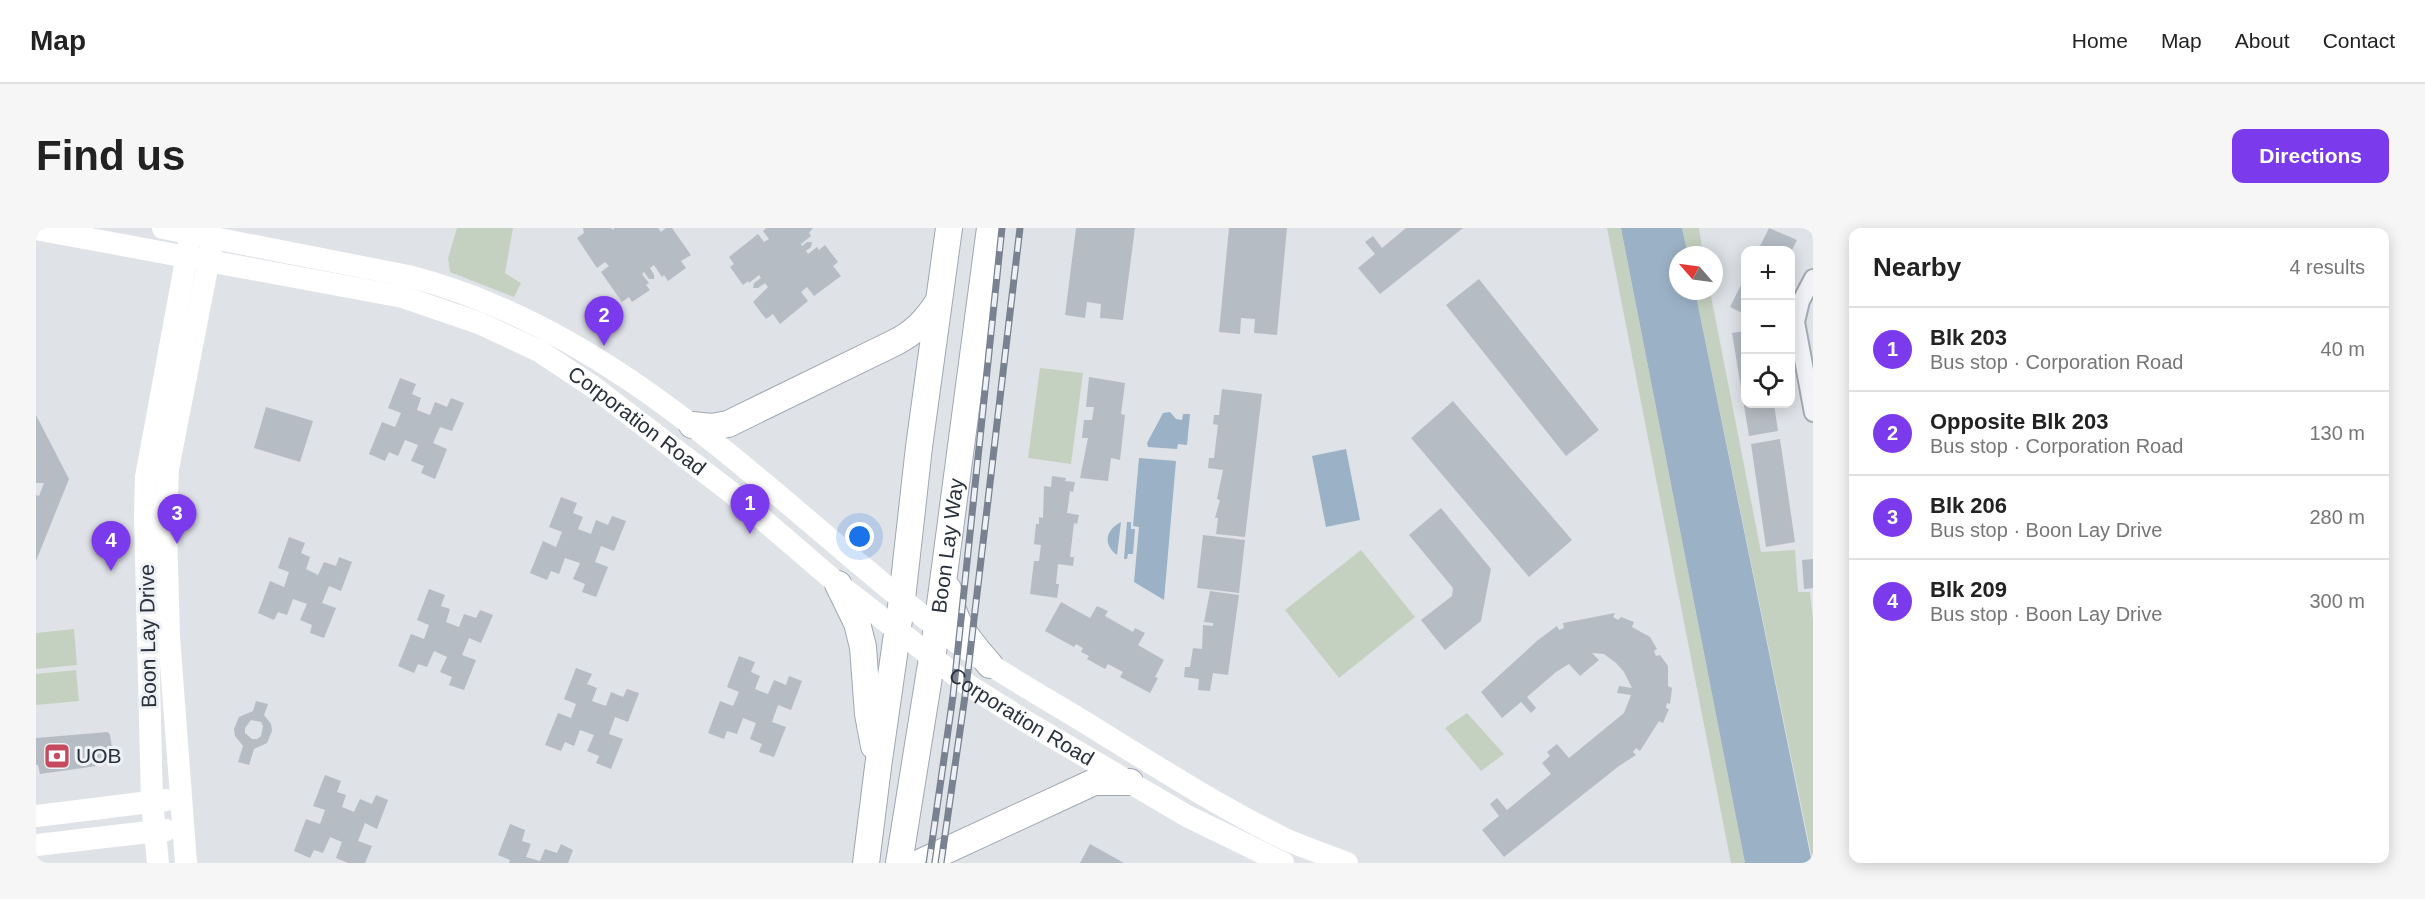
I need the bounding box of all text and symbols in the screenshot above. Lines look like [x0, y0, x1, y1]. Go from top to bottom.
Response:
text: Map [30, 25, 86, 56]
text: Home [2072, 29, 2128, 52]
text: Map [2161, 29, 2202, 52]
text: About [2235, 29, 2290, 52]
text: Contact [2323, 29, 2395, 52]
button: Directions [2232, 129, 2389, 183]
text: Find us [36, 132, 185, 179]
north arrow [1669, 246, 1723, 300]
map controls [1741, 246, 1795, 408]
button: + [1741, 246, 1795, 300]
text: Nearby [1873, 252, 1961, 282]
text: 4 results [2289, 256, 2365, 278]
pin: 2 [584, 296, 624, 346]
button: − [1741, 300, 1795, 354]
text: Blk 203 [1930, 325, 2007, 350]
text: 1 [1887, 338, 1898, 360]
text: 40 m [2321, 338, 2365, 360]
text: Bus stop · Corporation Road [1930, 351, 2183, 373]
button: locate [1741, 354, 1795, 408]
street label: Corporation Road [564, 362, 710, 480]
text: Opposite Blk 203 [1930, 409, 2109, 434]
text: 2 [1887, 422, 1898, 444]
text: 130 m [2309, 422, 2365, 444]
text: Bus stop · Corporation Road [1930, 435, 2183, 457]
street label: Boon Lay Way [927, 476, 968, 615]
pin: 1 [730, 484, 770, 534]
text: Blk 206 [1930, 493, 2007, 518]
pin: 3 [158, 494, 196, 544]
text: 3 [1887, 506, 1898, 528]
text: 280 m [2309, 506, 2365, 528]
text: Bus stop · Boon Lay Drive [1930, 519, 2162, 541]
pin: 4 [92, 522, 130, 571]
your location [845, 522, 874, 551]
street label: Boon Lay Drive [135, 564, 160, 708]
text: Blk 209 [1930, 577, 2007, 602]
text: 4 [1887, 590, 1898, 612]
text: 300 m [2309, 590, 2365, 612]
text: Bus stop · Boon Lay Drive [1930, 603, 2162, 625]
street label: Corporation Road [945, 663, 1098, 770]
bank icon: UOB [42, 741, 72, 771]
place label: UOB [76, 744, 122, 767]

